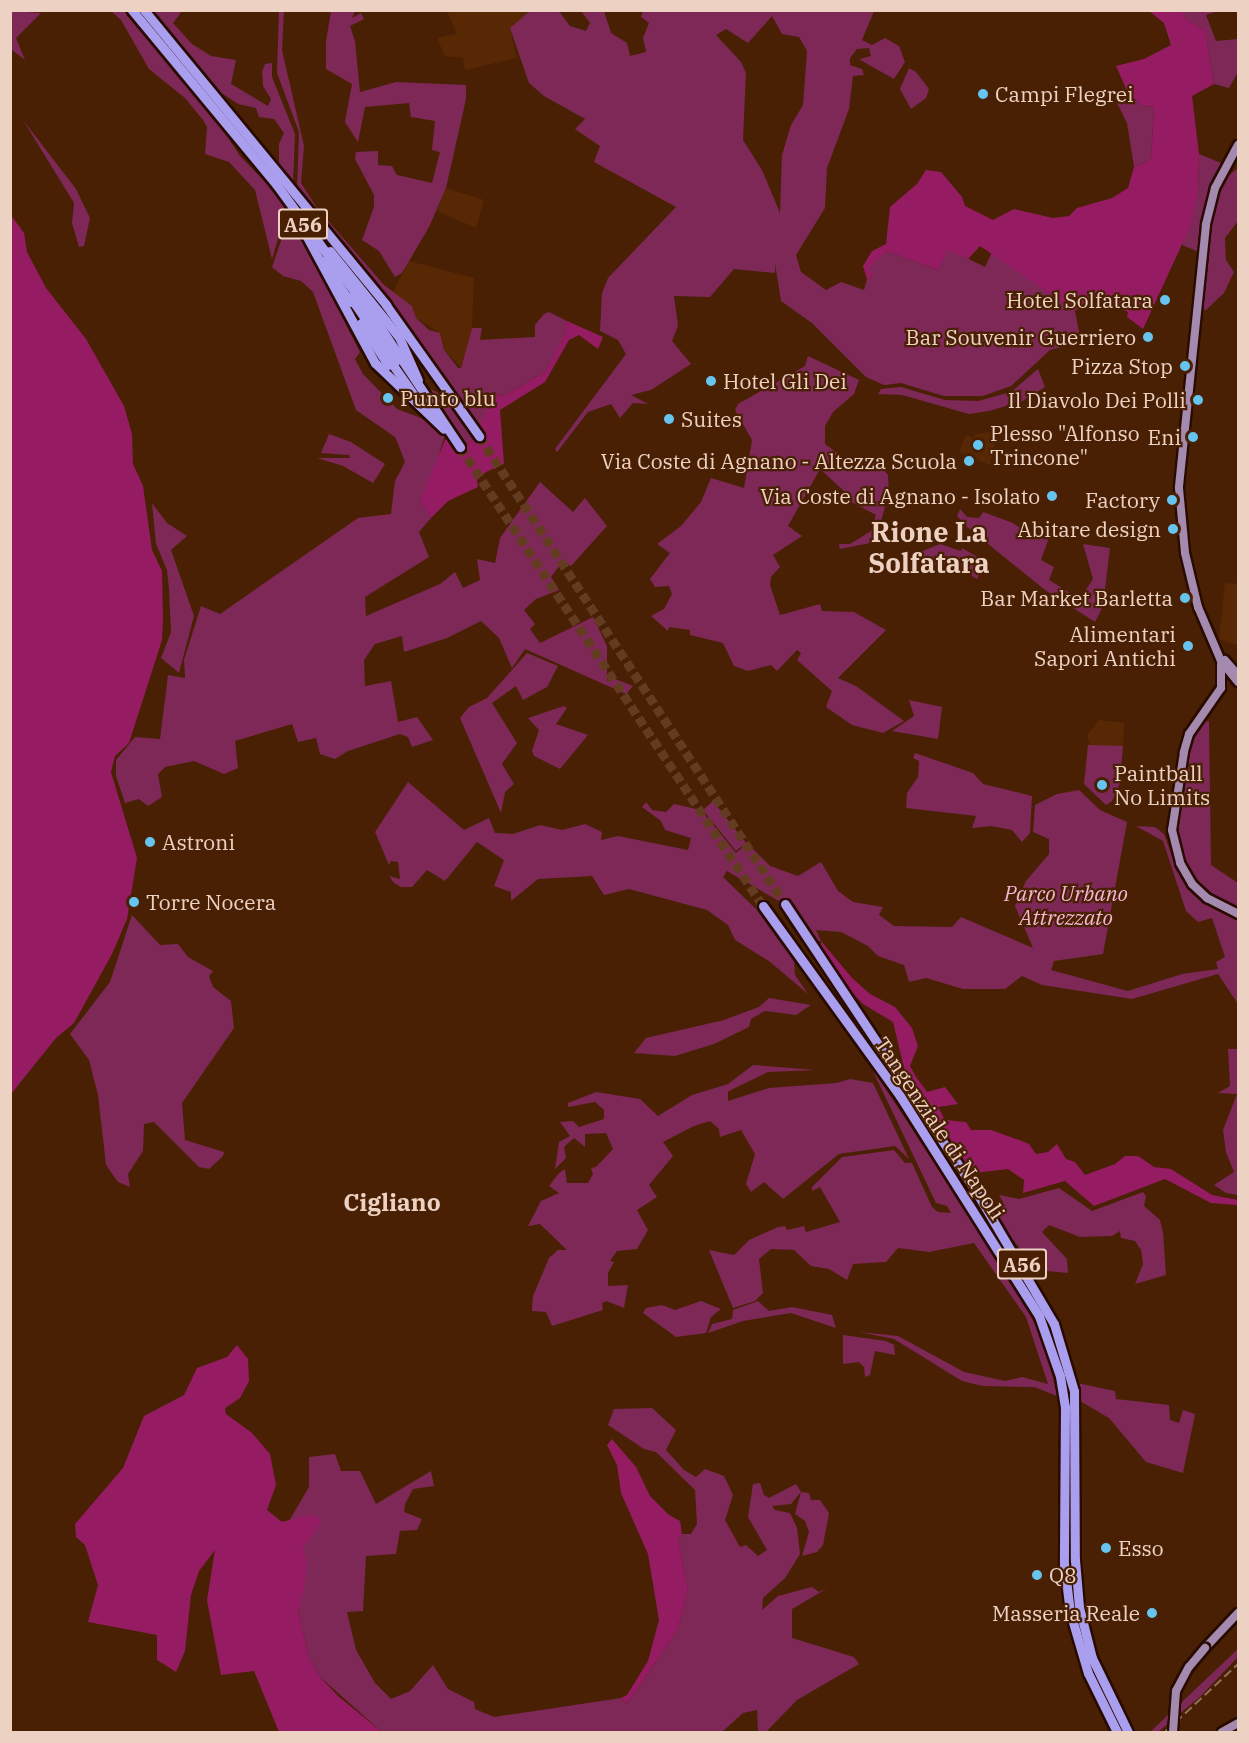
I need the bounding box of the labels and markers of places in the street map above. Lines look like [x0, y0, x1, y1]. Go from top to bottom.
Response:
place label: Campi Flegrei [995, 81, 1134, 107]
marker: Campi Flegrei [976, 87, 990, 101]
place label: Hotel Solfatara [1006, 287, 1153, 313]
marker: Hotel Solfatara [1158, 293, 1172, 307]
place label: Bar Souvenir Guerriero [906, 324, 1136, 350]
marker: Bar Souvenir Guerriero [1141, 330, 1155, 344]
place label: Pizza Stop [1071, 353, 1173, 379]
marker: Pizza Stop [1178, 359, 1192, 373]
place label: Hotel Gli Dei [723, 368, 847, 394]
marker: Hotel Gli Dei [704, 374, 718, 388]
place label: Punto blu [400, 385, 496, 411]
place label: Il Diavolo Dei Polli [1008, 387, 1186, 413]
marker: Punto blu [381, 391, 395, 405]
marker: Il Diavolo Dei Polli [1191, 393, 1205, 407]
place label: Suites [681, 406, 742, 432]
marker: Suites [662, 412, 676, 426]
place label: Plesso "Alfonso Trincone" [990, 420, 1139, 470]
place label: Eni [1148, 424, 1181, 450]
marker: Eni [1186, 430, 1200, 444]
marker: Plesso "Alfonso Trincone" [971, 438, 985, 452]
place label: Via Coste di Agnano - Altezza Scuola [601, 448, 957, 474]
marker: Via Coste di Agnano - Altezza Scuola [962, 454, 976, 468]
place label: Via Coste di Agnano - Isolato [760, 483, 1040, 509]
place label: Factory [1085, 487, 1160, 513]
marker: Via Coste di Agnano - Isolato [1045, 489, 1059, 503]
marker: Factory [1165, 493, 1179, 507]
place label: Abitare design [1017, 516, 1161, 542]
marker: Abitare design [1166, 522, 1180, 536]
place label: Bar Market Barletta [980, 585, 1173, 611]
marker: Bar Market Barletta [1178, 591, 1192, 605]
place label: Alimentari Sapori Antichi [1034, 621, 1176, 671]
marker: Alimentari Sapori Antichi [1181, 639, 1195, 653]
place label: Paintball No Limits [1114, 760, 1210, 810]
marker: Paintball No Limits [1095, 778, 1109, 792]
place label: Astroni [162, 829, 235, 855]
marker: Astroni [143, 835, 157, 849]
place label: Torre Nocera [146, 889, 276, 915]
marker: Torre Nocera [127, 895, 141, 909]
place label: Esso [1118, 1535, 1164, 1561]
marker: Esso [1099, 1541, 1113, 1555]
place label: Q8 [1049, 1562, 1077, 1588]
marker: Q8 [1030, 1568, 1044, 1582]
place label: Masseria Reale [992, 1600, 1140, 1626]
marker: Masseria Reale [1145, 1606, 1159, 1620]

